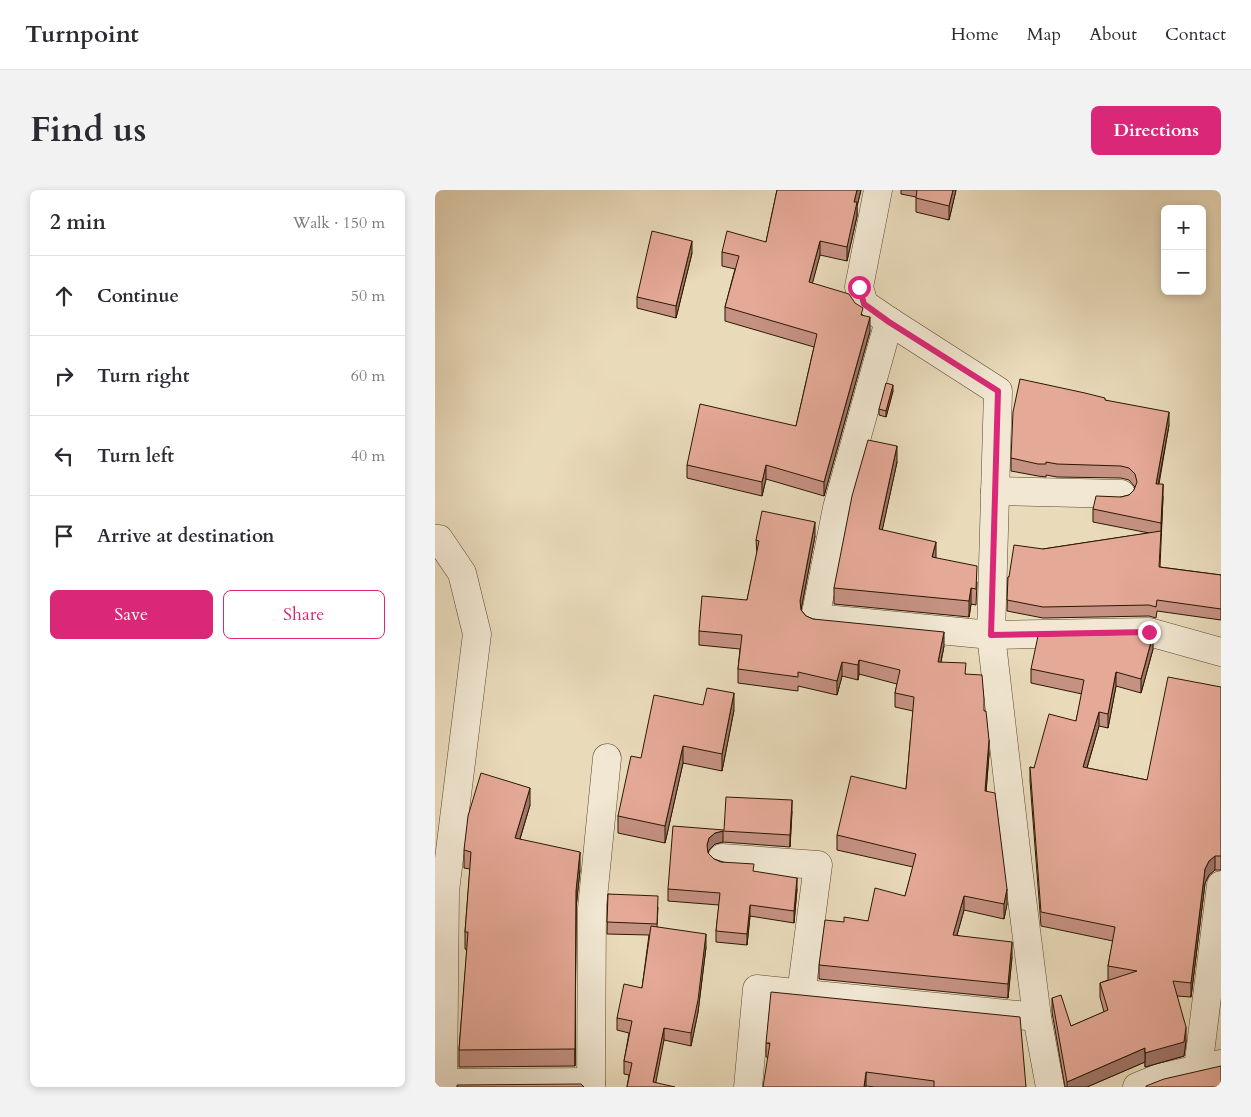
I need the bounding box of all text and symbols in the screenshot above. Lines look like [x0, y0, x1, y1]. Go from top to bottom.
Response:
text: Turnpoint [25, 18, 139, 51]
text: Home [951, 22, 999, 47]
text: Map [1027, 22, 1061, 47]
text: About [1089, 22, 1137, 47]
text: Contact [1165, 22, 1226, 47]
text: Find us [30, 106, 146, 154]
button: Directions [1091, 106, 1221, 155]
map controls [1161, 205, 1206, 295]
button: + [1161, 205, 1206, 250]
text: 2 min [50, 208, 106, 237]
text: Walk · 150 m [293, 212, 385, 234]
button: − [1161, 250, 1206, 295]
route start [848, 276, 871, 299]
icon: ahead [50, 282, 78, 310]
text: Continue [97, 283, 179, 309]
text: 50 m [351, 285, 385, 307]
icon: right [50, 362, 78, 390]
text: Turn right [97, 363, 189, 389]
text: 60 m [351, 365, 385, 387]
icon: left [50, 442, 78, 470]
text: Turn left [97, 443, 174, 469]
text: 40 m [351, 445, 385, 467]
icon: arrive [50, 522, 78, 550]
text: Arrive at destination [97, 523, 274, 549]
button: Save [50, 590, 213, 639]
button: Share [223, 590, 385, 639]
route end [1138, 621, 1161, 644]

